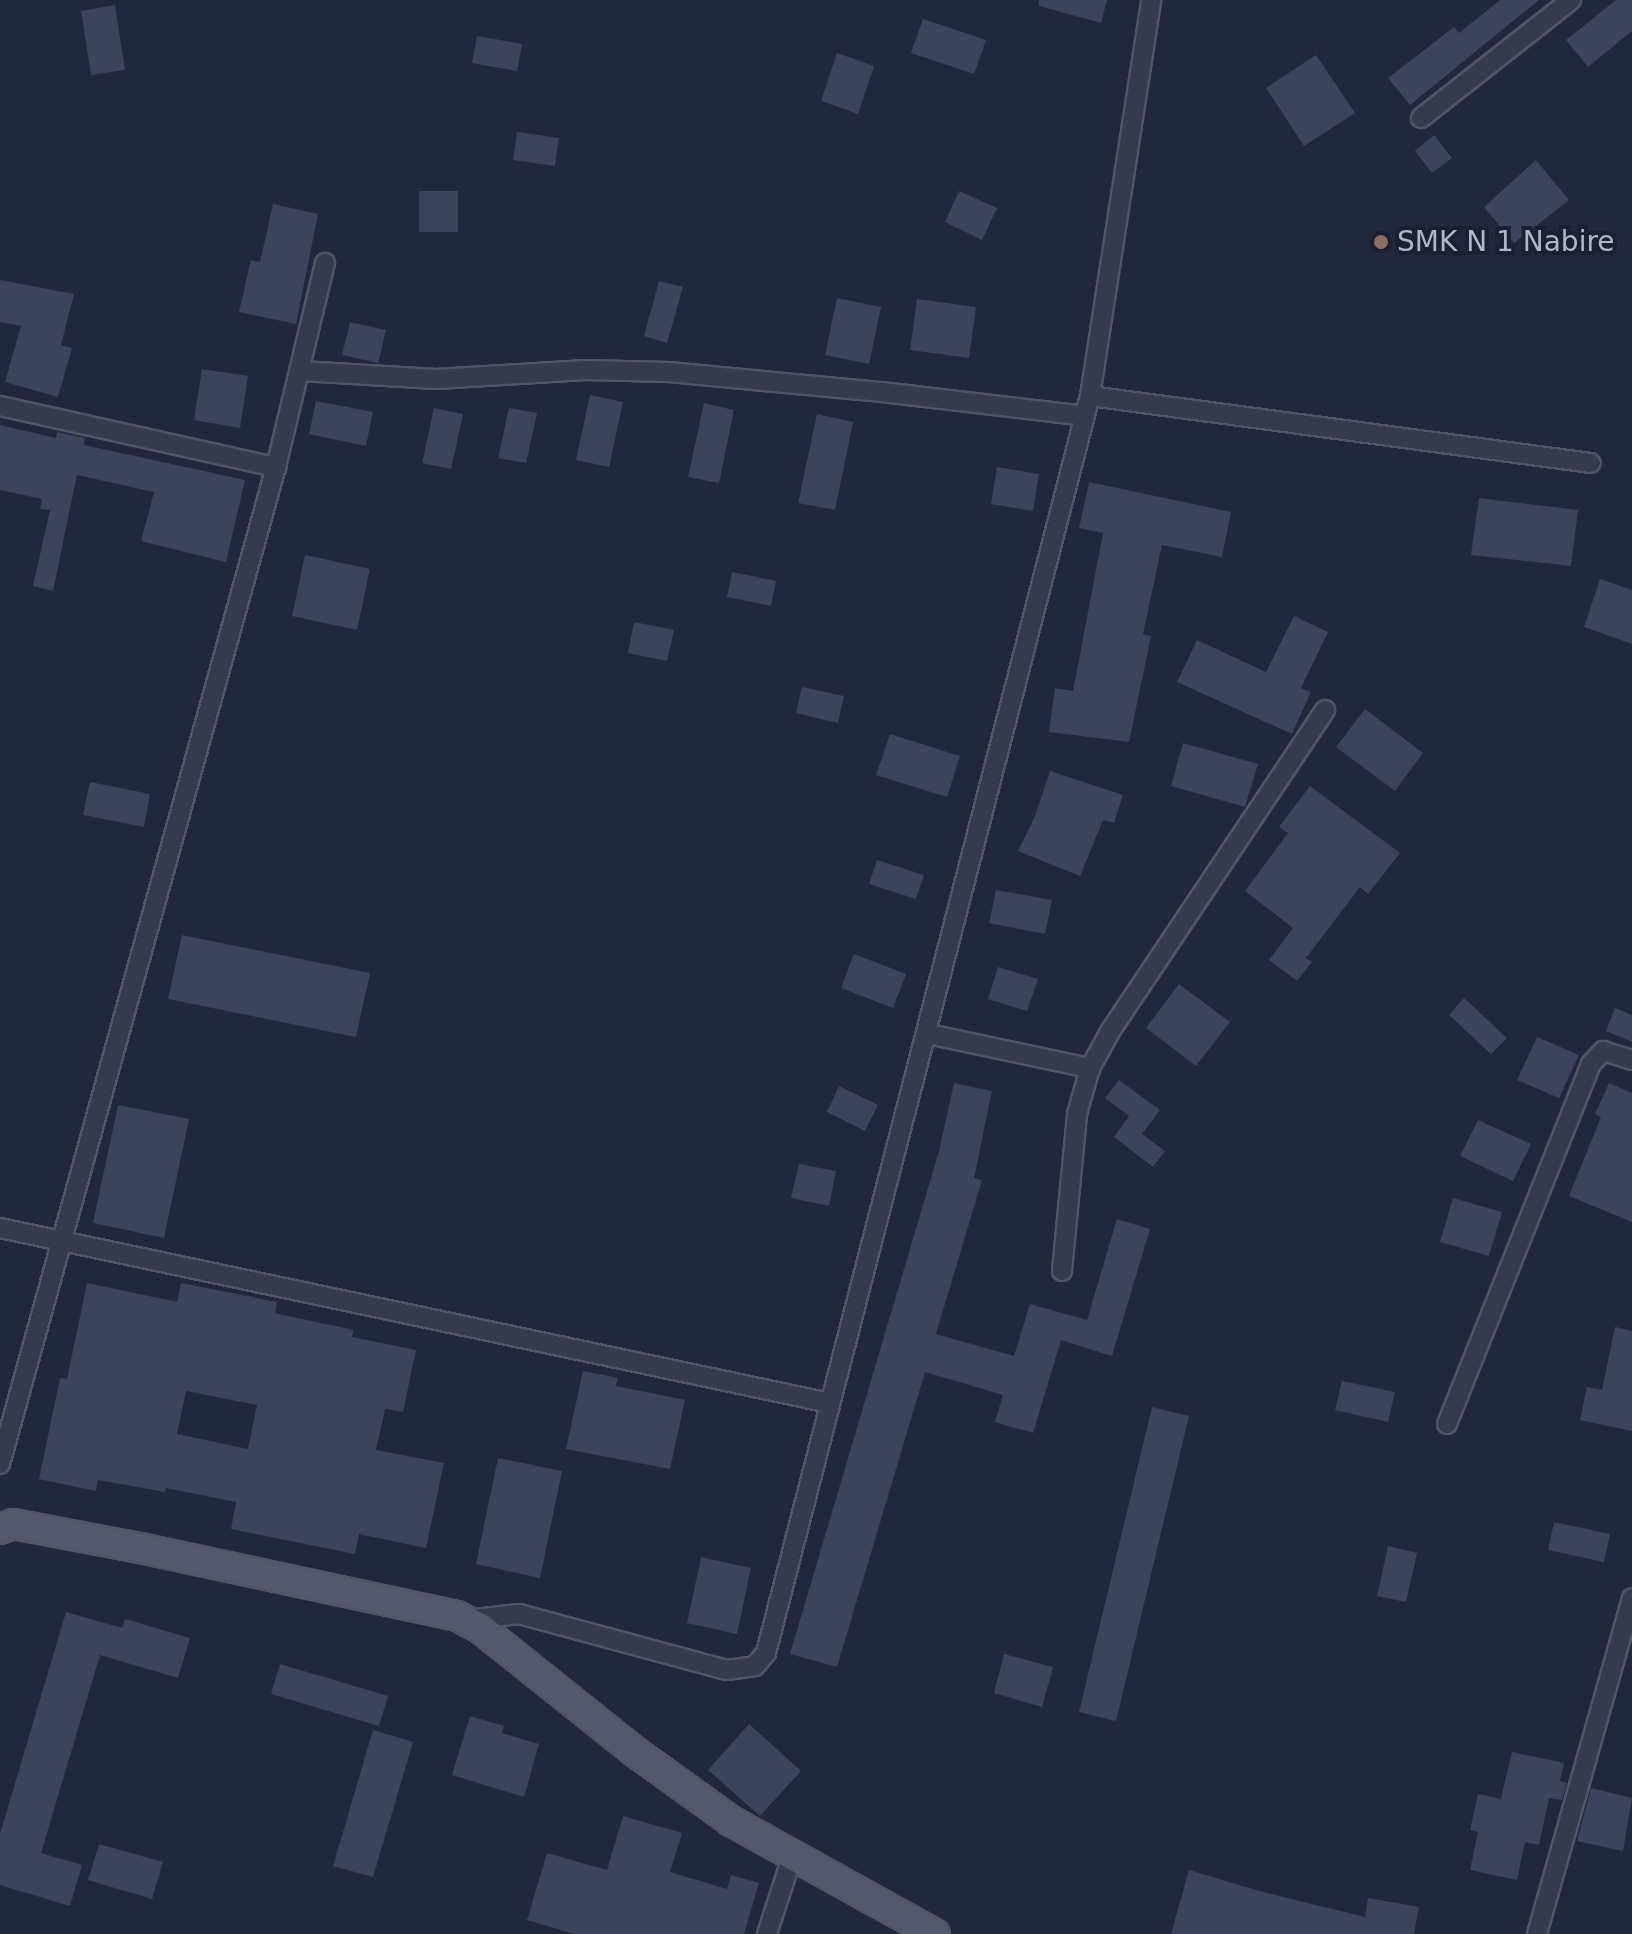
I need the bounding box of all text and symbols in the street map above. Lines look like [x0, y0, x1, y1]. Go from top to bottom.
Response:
place label: SMK N 1 Nabire [1397, 225, 1615, 259]
marker: SMK N 1 Nabire [1372, 233, 1390, 251]

